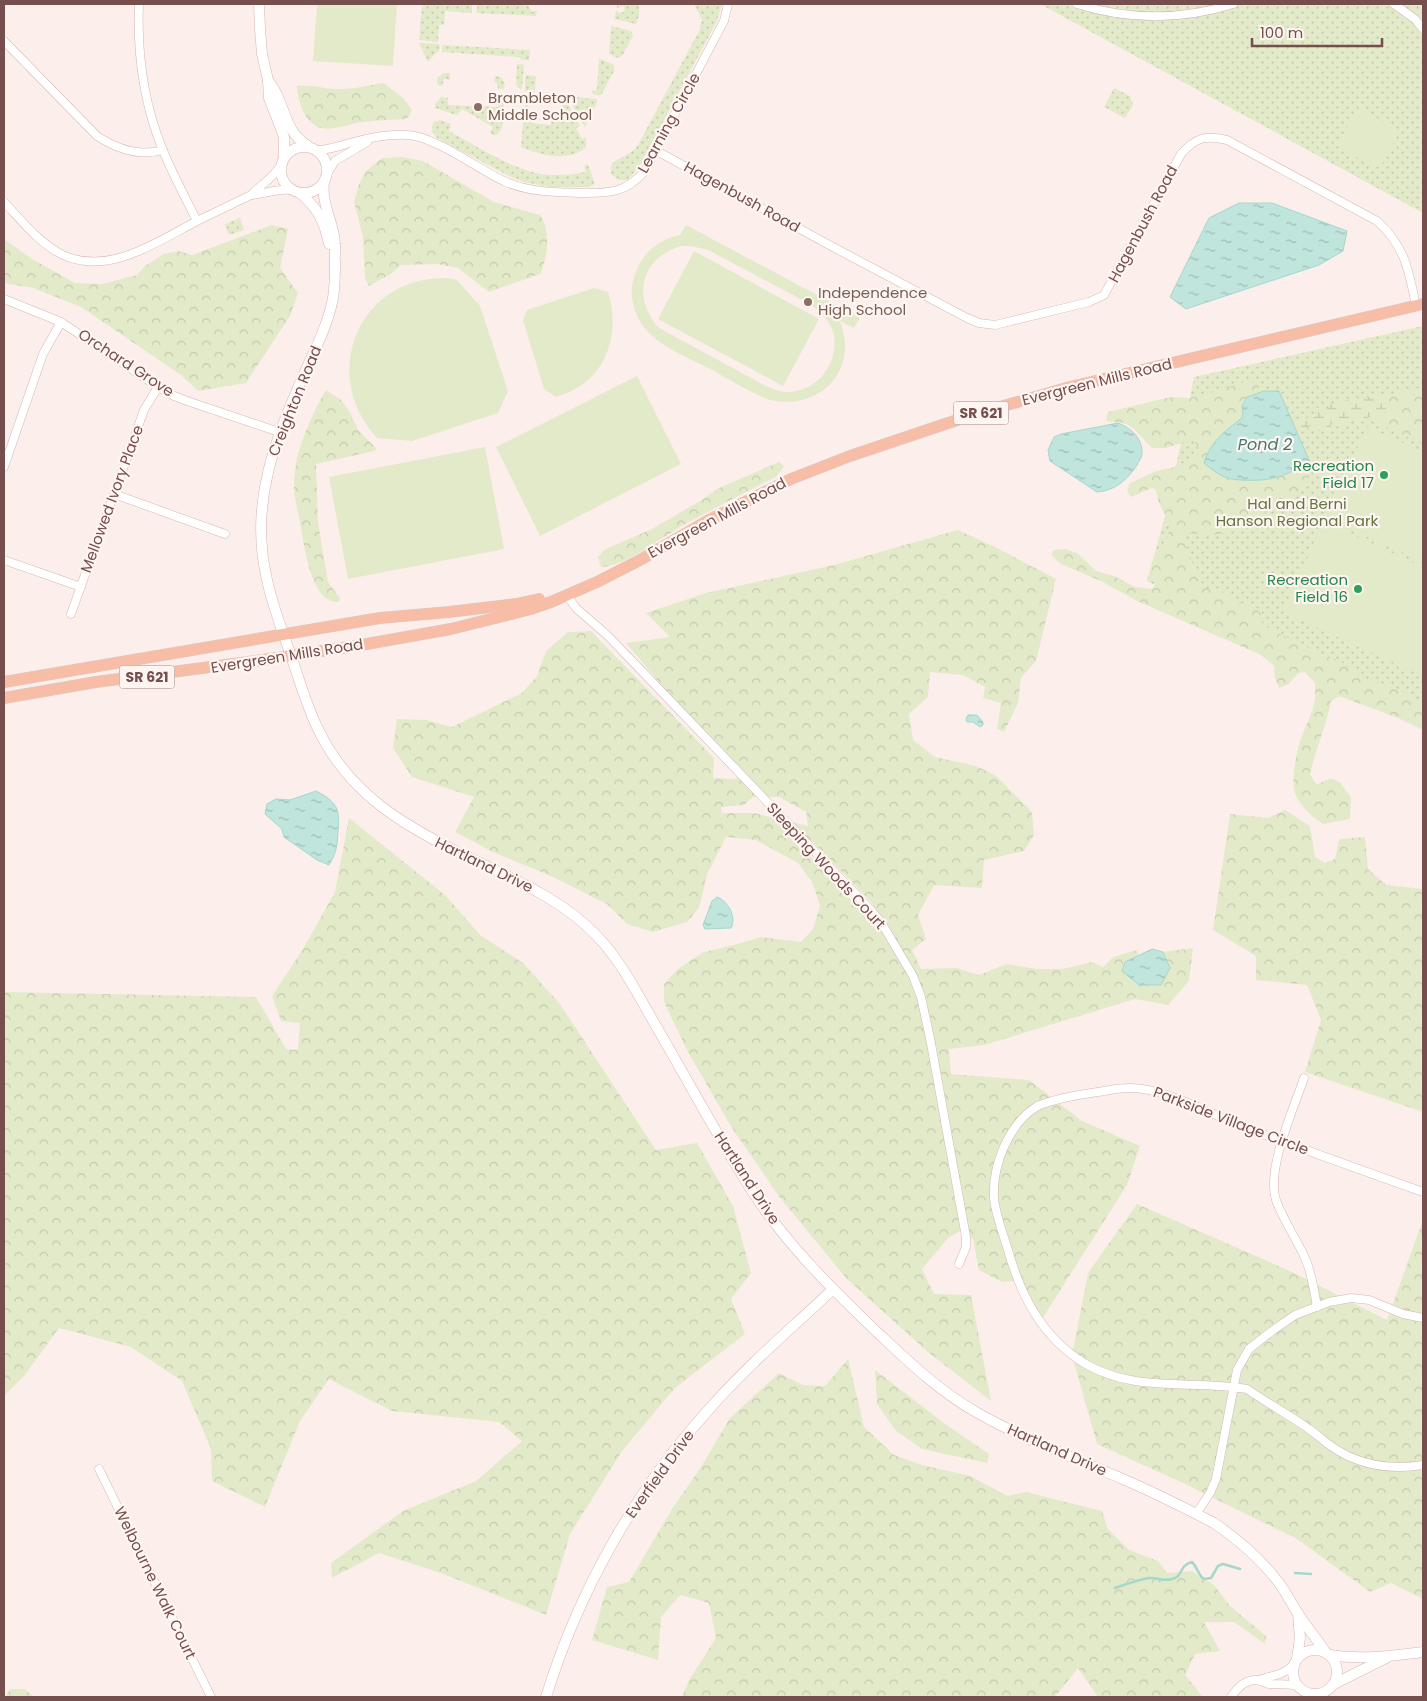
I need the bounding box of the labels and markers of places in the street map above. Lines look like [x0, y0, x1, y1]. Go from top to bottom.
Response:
place label: Brambleton Middle School [488, 87, 592, 125]
marker: Brambleton Middle School [472, 101, 484, 113]
place label: Independence High School [818, 282, 927, 320]
marker: Independence High School [802, 296, 814, 308]
place label: Recreation Field 17 [1293, 455, 1374, 493]
marker: Recreation Field 17 [1378, 469, 1390, 481]
place label: Recreation Field 16 [1267, 569, 1348, 607]
marker: Recreation Field 16 [1352, 583, 1364, 595]

